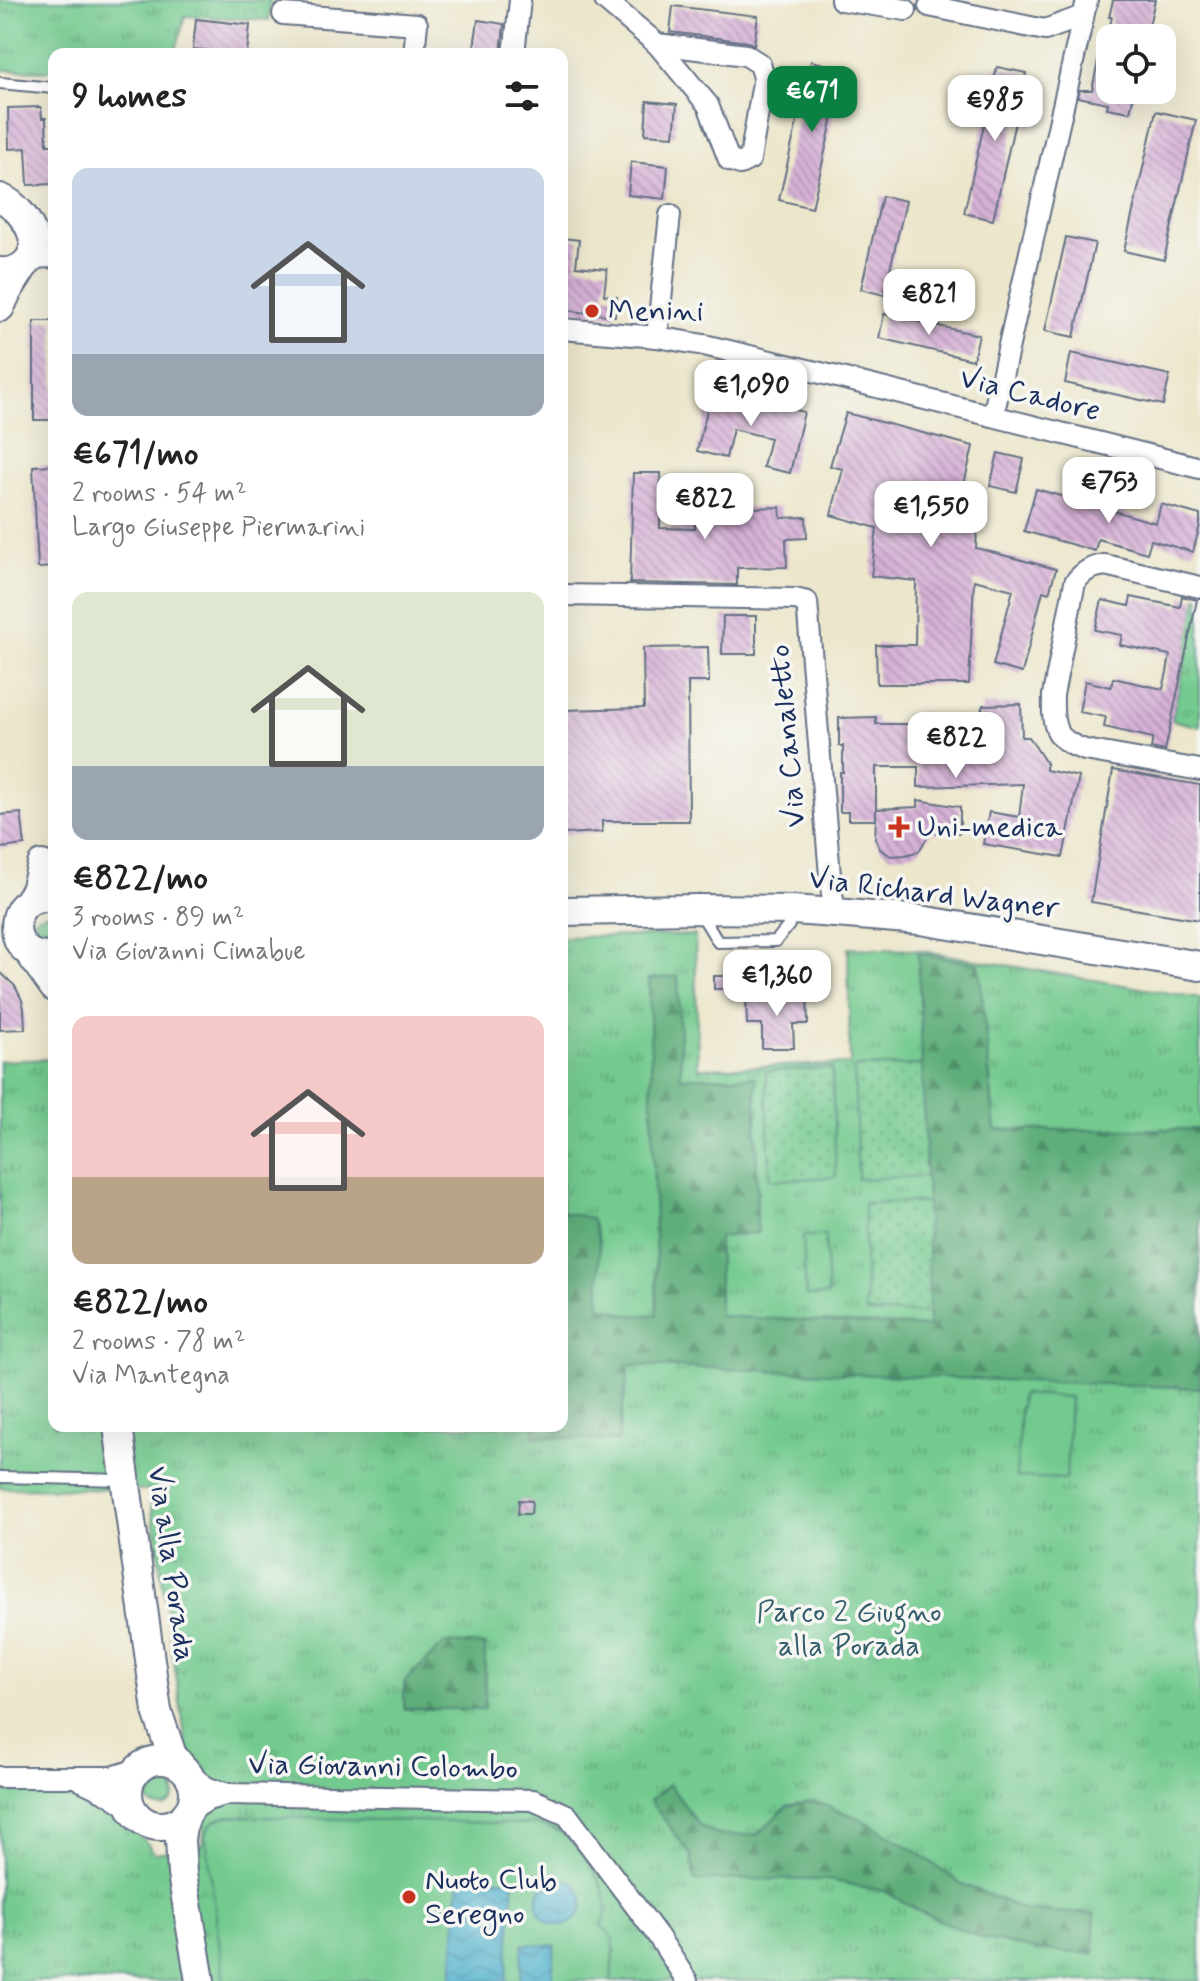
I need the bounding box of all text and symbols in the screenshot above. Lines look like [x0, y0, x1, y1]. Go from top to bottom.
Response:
map controls [1096, 24, 1176, 104]
button: locate [1096, 24, 1176, 104]
pin: €671 [765, 66, 859, 134]
text: 9 homes [72, 74, 187, 119]
icon: filters [500, 74, 544, 118]
text: €671 [785, 75, 839, 109]
pin: €985 [948, 75, 1042, 143]
text: €985 [966, 84, 1024, 118]
icon: home [236, 220, 380, 364]
pin: €821 [882, 269, 976, 337]
text: €821 [901, 278, 957, 312]
place label: Menini [608, 292, 703, 331]
marker: Menini [583, 302, 601, 320]
street label: Via Cadore [956, 359, 1104, 431]
pin: €1,090 [686, 360, 816, 428]
text: €1,090 [712, 369, 790, 403]
text: €671/mo [72, 432, 198, 477]
pin: €753 [1062, 457, 1156, 525]
text: €753 [1080, 466, 1138, 500]
pin: €822 [658, 473, 752, 541]
text: 2 rooms · 54 m² [72, 477, 247, 511]
pin: €1,550 [866, 481, 996, 549]
text: €822 [675, 482, 735, 516]
text: €1,550 [892, 490, 970, 524]
text: Largo Giuseppe Piermarini [72, 511, 365, 545]
street label: Via Canaletto [761, 643, 815, 829]
icon: home [236, 644, 380, 788]
pin: €822 [909, 712, 1003, 780]
text: €822 [926, 721, 986, 755]
place label: Uni-medica [917, 808, 1064, 847]
marker: Uni-medica [888, 816, 910, 838]
text: €822/mo [72, 856, 208, 901]
street label: Via Richard Wagner [807, 859, 1062, 929]
text: 3 rooms · 89 m² [72, 901, 244, 935]
text: Via Giovanni Cimabue [72, 935, 305, 969]
pin: €1,360 [712, 950, 842, 1018]
text: €1,360 [741, 959, 813, 993]
icon: home [236, 1068, 380, 1212]
text: €822/mo [72, 1280, 208, 1325]
text: 2 rooms · 78 m² [72, 1325, 245, 1359]
text: Via Mantegna [72, 1359, 230, 1393]
street label: Via alla Porada [138, 1464, 204, 1664]
park label: Parco 2 Giugno alla Porada [757, 1593, 941, 1666]
street label: Via Giovanni Colombo [248, 1745, 518, 1789]
place label: Nuoto Club Seregno [425, 1861, 557, 1936]
marker: Nuoto Club Seregno [400, 1888, 418, 1906]

